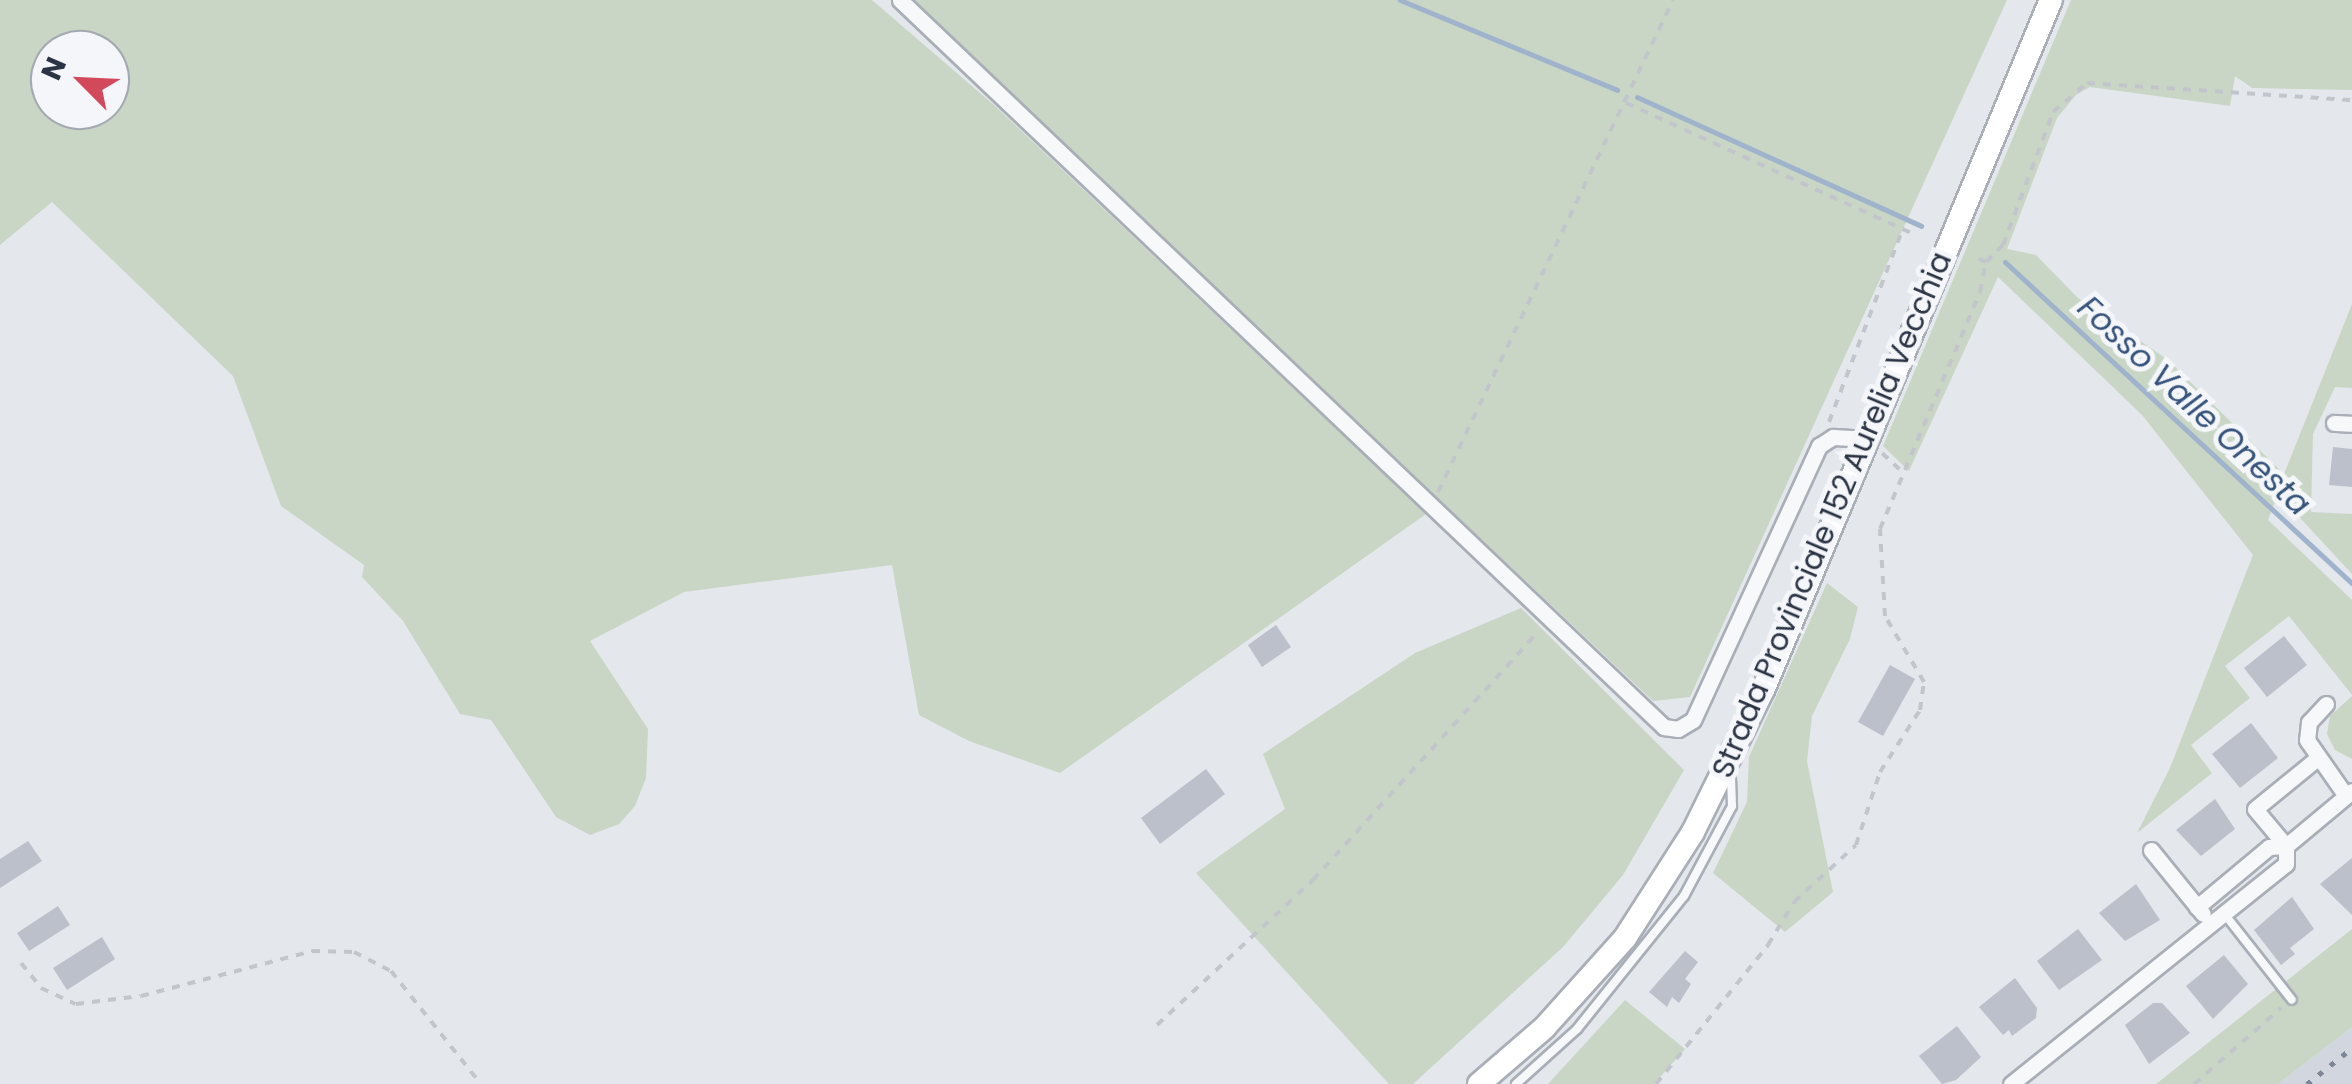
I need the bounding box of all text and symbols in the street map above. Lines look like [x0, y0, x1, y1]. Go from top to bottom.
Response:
north arrow [30, 30, 130, 130]
text: N [32, 51, 76, 86]
street label: Strada Provinciale 152 Aurelia Vecchia [1705, 247, 1959, 783]
water label: Fosso Valle Onesta [2070, 288, 2318, 524]

